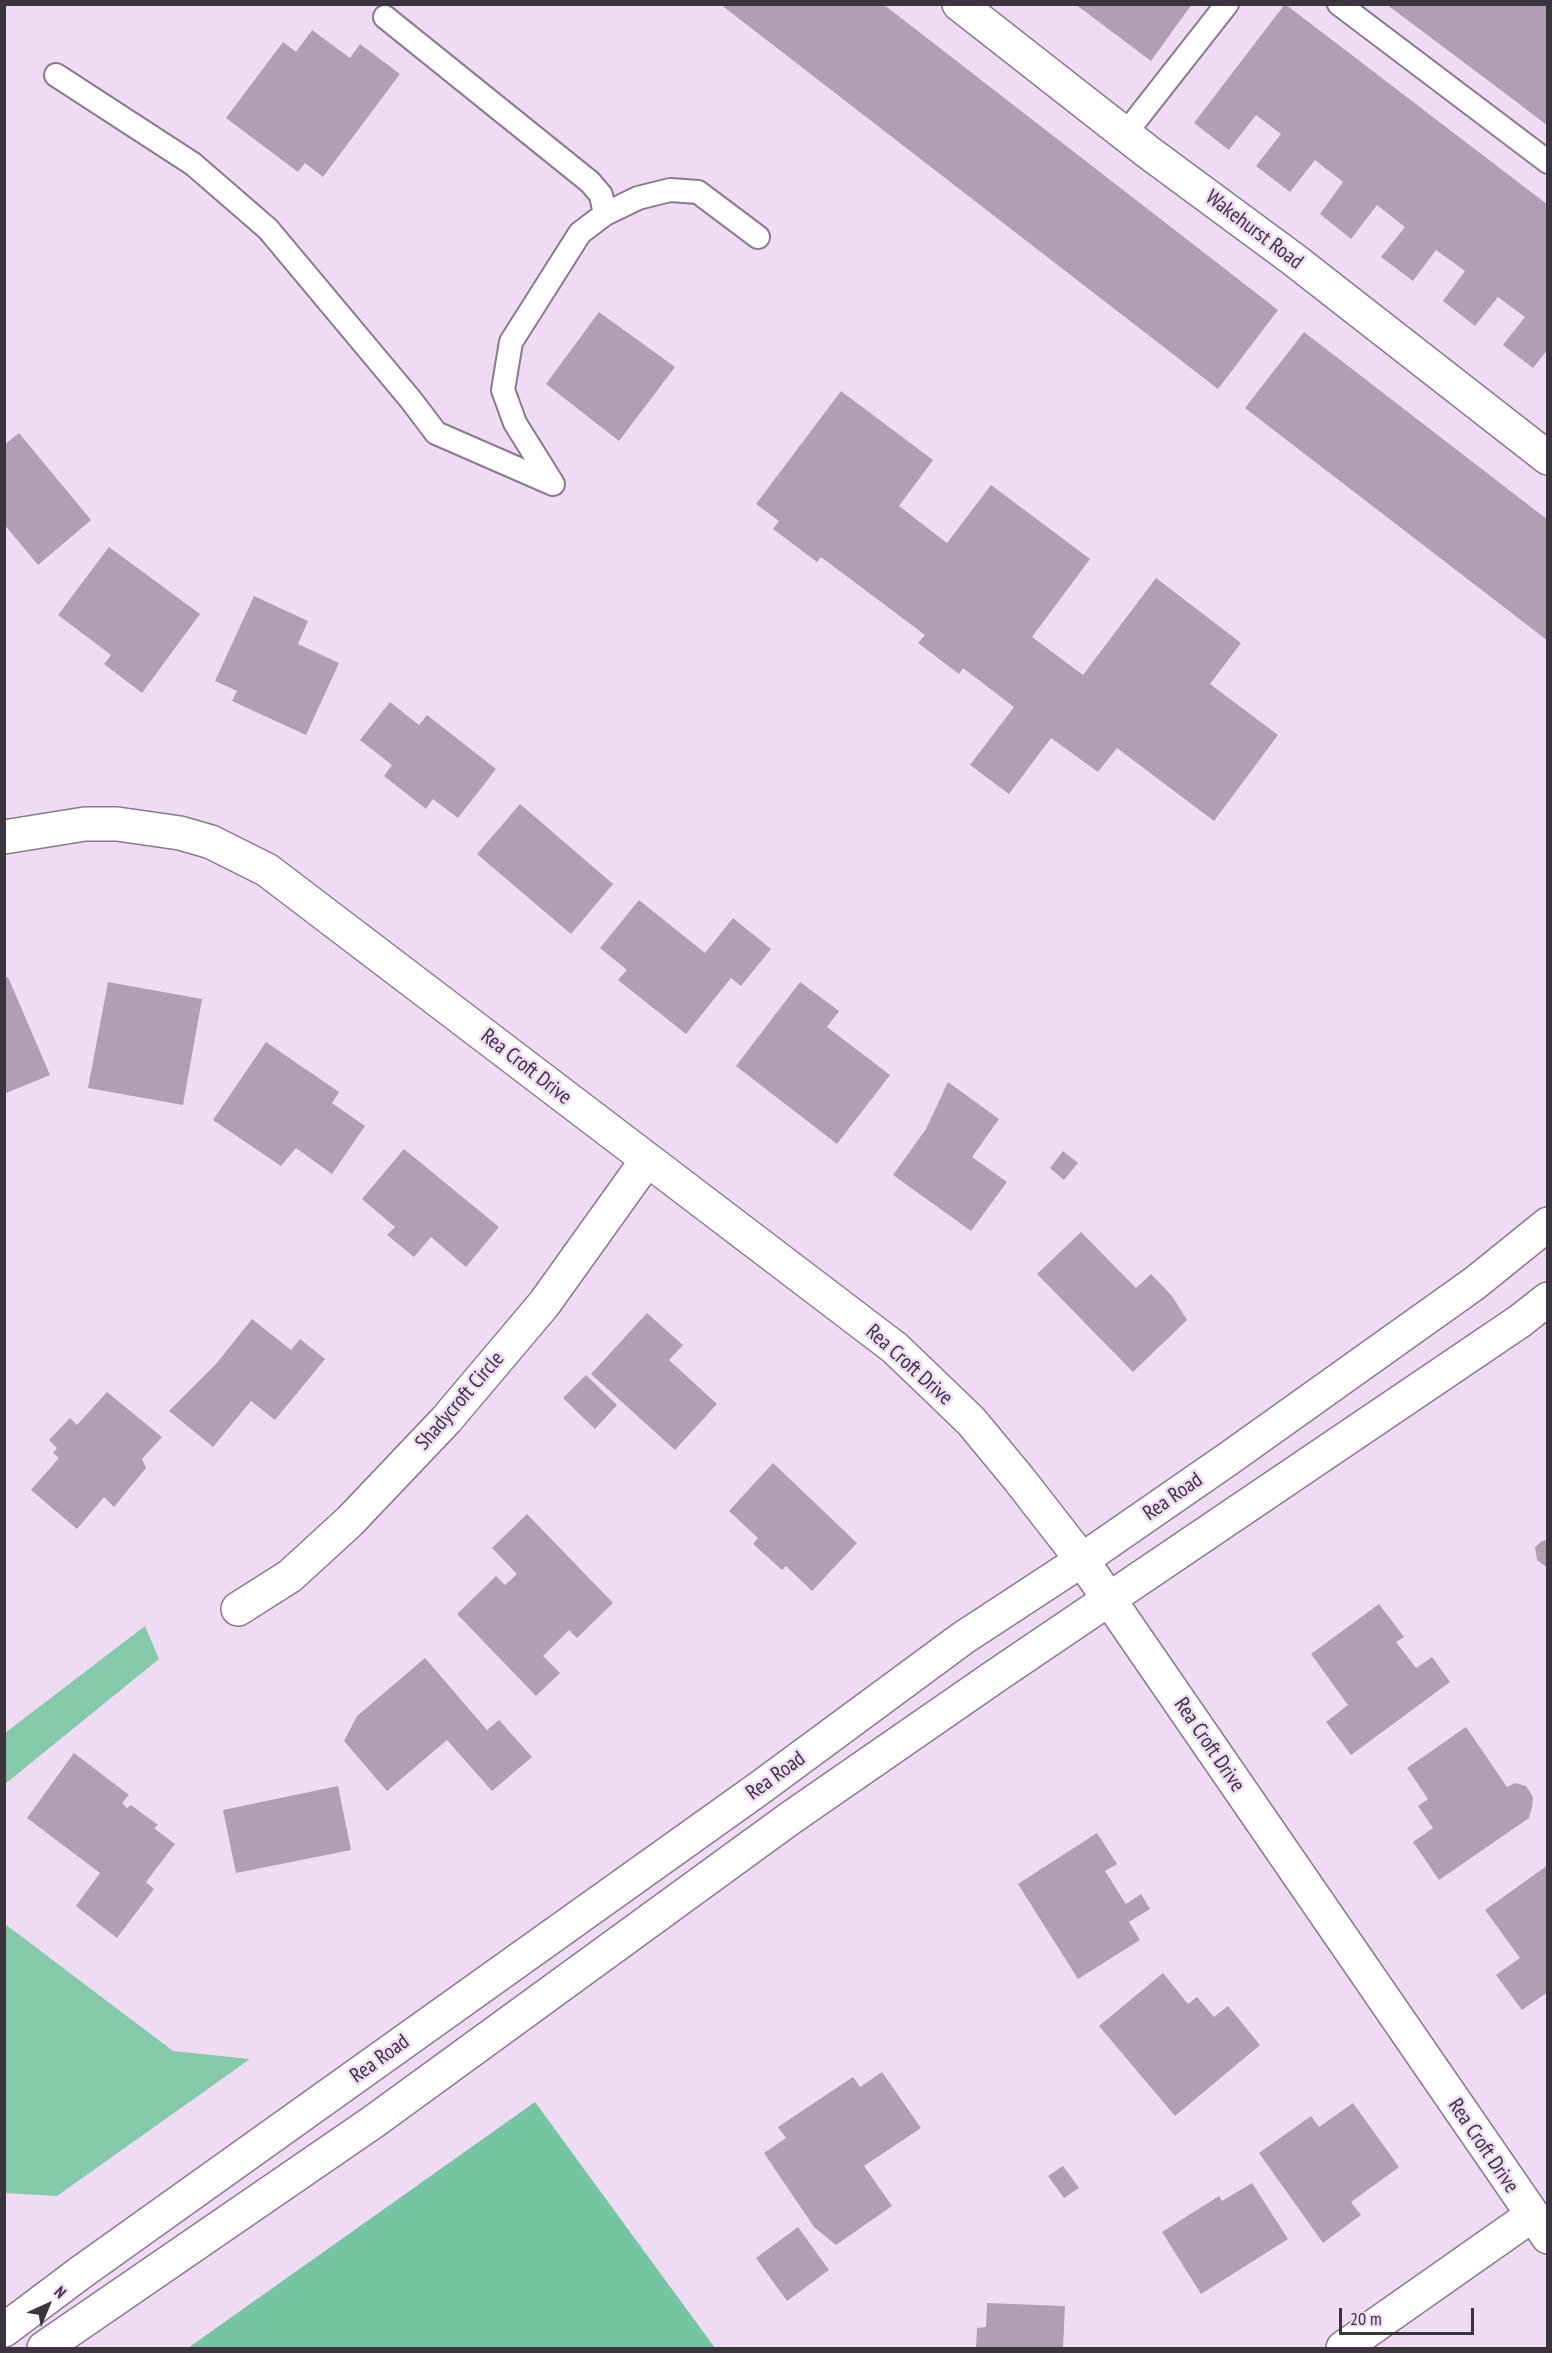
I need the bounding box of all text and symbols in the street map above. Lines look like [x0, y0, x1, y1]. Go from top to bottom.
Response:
street label: Wakehurst Road [1200, 185, 1308, 275]
street label: Rea Croft Drive [476, 1024, 576, 1110]
street label: Rea Croft Drive [860, 1319, 958, 1411]
street label: Shadycroft Circle [410, 1347, 510, 1455]
street label: Rea Road [1138, 1468, 1208, 1526]
street label: Rea Croft Drive [1168, 1693, 1250, 1797]
street label: Rea Road [742, 1746, 810, 1806]
street label: Rea Road [346, 2029, 414, 2089]
street label: Rea Croft Drive [1442, 2094, 1524, 2198]
north arrow [18, 2275, 78, 2335]
text: N [50, 2282, 71, 2302]
scale bar [1342, 2296, 1477, 2334]
text: 20 m [1350, 2307, 1382, 2330]

